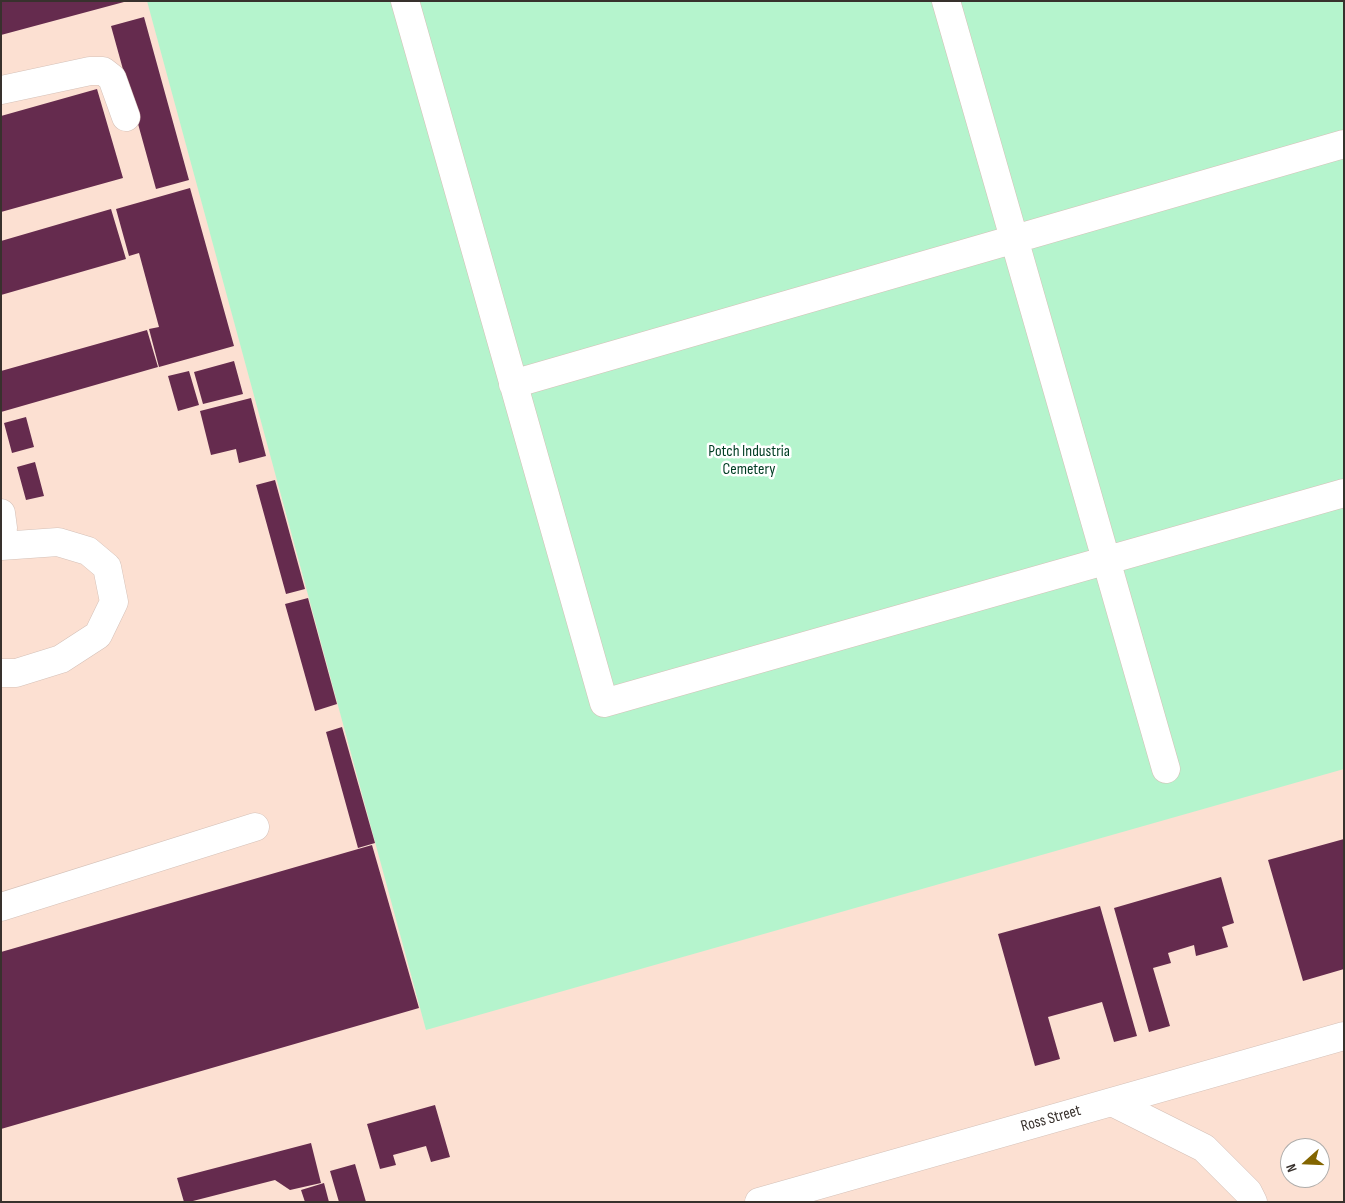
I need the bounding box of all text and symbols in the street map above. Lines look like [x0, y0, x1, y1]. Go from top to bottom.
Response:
park label: Potch Industria Cemetery [708, 442, 790, 480]
street label: Ross Street [1019, 1101, 1083, 1137]
north arrow [1280, 1138, 1330, 1188]
text: N [1282, 1162, 1301, 1174]

